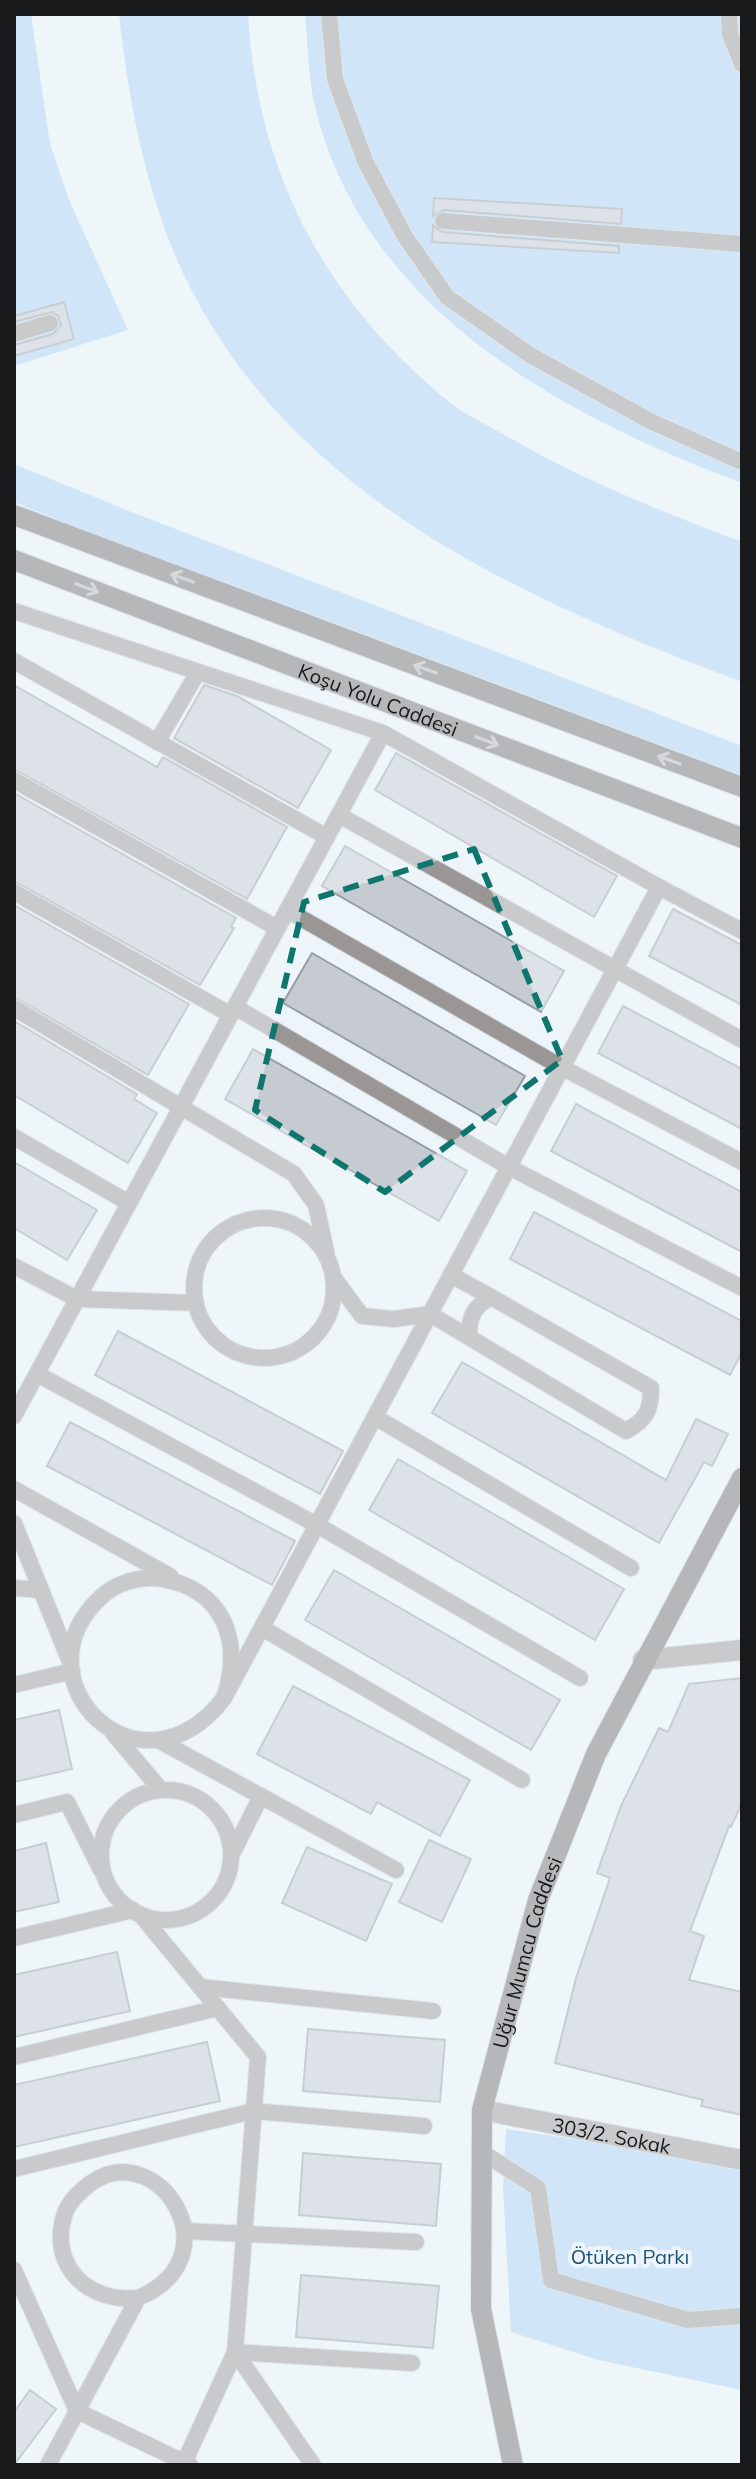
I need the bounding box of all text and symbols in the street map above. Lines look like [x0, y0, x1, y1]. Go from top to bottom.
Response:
one-way arrow [170, 570, 195, 584]
one-way arrow [74, 582, 99, 596]
street label: Koşu Yolu Caddesi [295, 657, 462, 741]
one-way arrow [413, 661, 438, 675]
one-way arrow [474, 734, 499, 749]
one-way arrow [657, 751, 682, 766]
street label: Uğur Mumcu Caddesi [487, 1853, 566, 2051]
street label: 303/2. Sokak [550, 2111, 674, 2159]
park label: Ötüken Parkı [571, 2244, 689, 2269]

